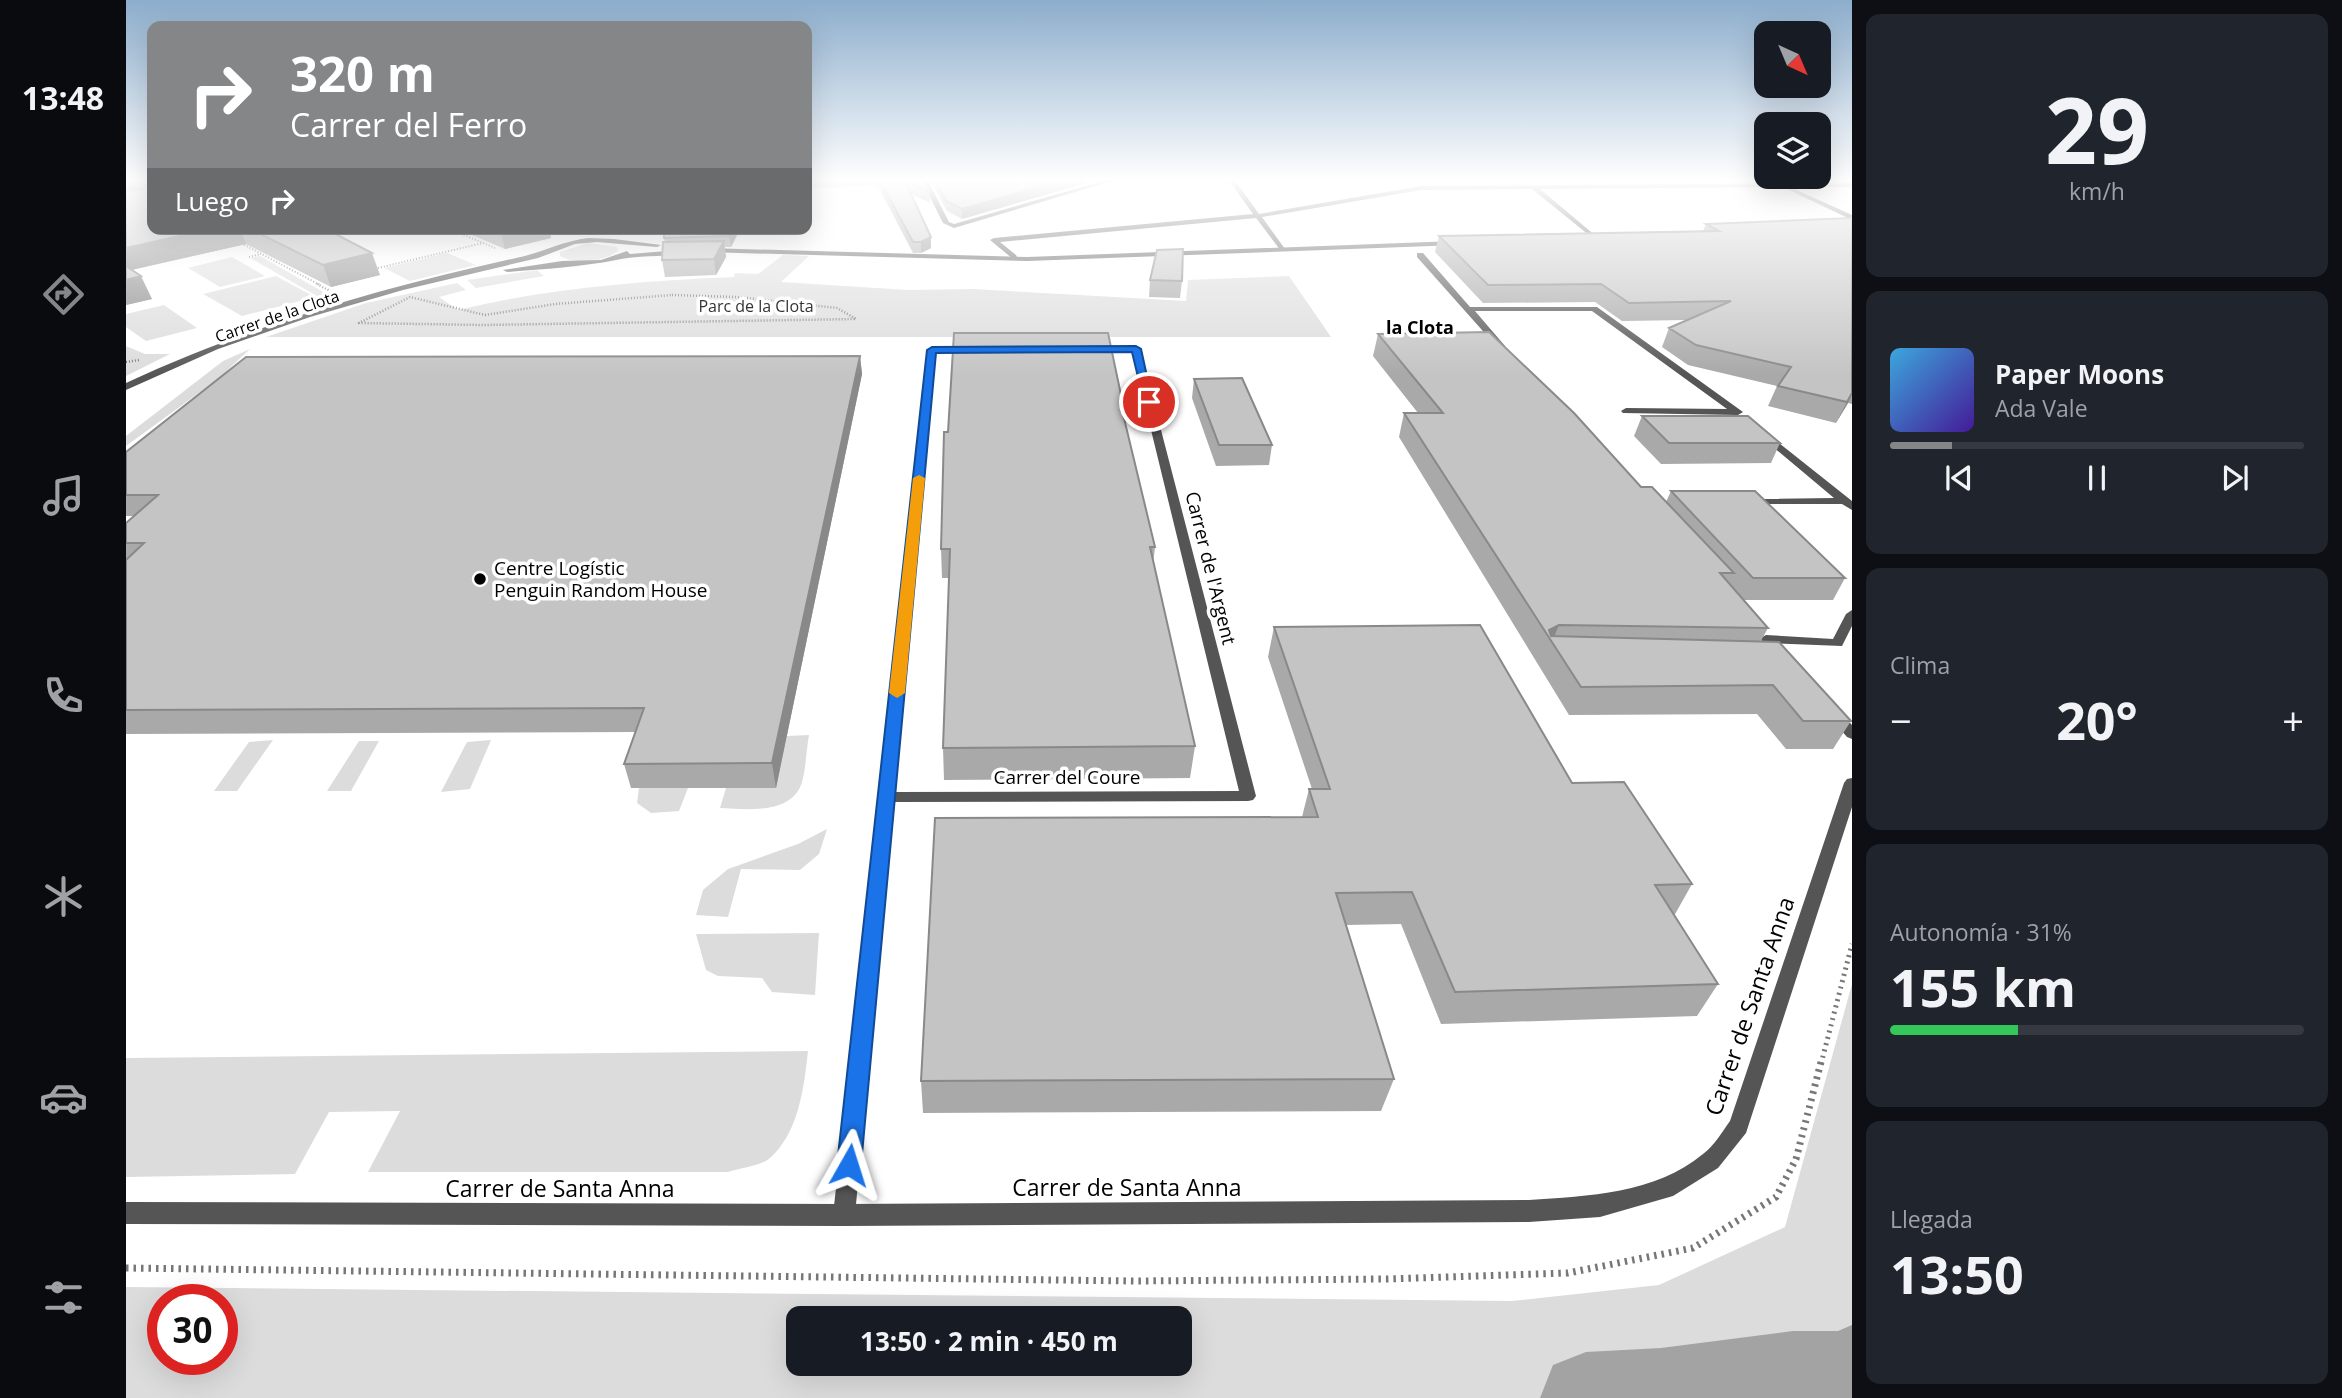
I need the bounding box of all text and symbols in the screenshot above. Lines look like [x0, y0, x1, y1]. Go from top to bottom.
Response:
north arrow [1754, 21, 1830, 98]
map controls [1754, 21, 1831, 189]
text: 320 m [290, 40, 435, 106]
icon: right [175, 49, 266, 140]
text: 29 [2045, 67, 2149, 191]
text: 13:48 [22, 76, 104, 119]
text: Carrer del Ferro [290, 103, 527, 146]
button: layers [1754, 112, 1831, 189]
text: km/h [2069, 175, 2125, 207]
icon: right [263, 182, 301, 220]
text: Luego [175, 183, 249, 219]
icon: directions [39, 270, 88, 319]
street label: Carrer de la Clota [212, 284, 342, 348]
park label: Parc de la Clota [698, 295, 814, 317]
district label: la Clota [1386, 315, 1454, 339]
text: Paper Moons [1995, 356, 2164, 392]
pin [1119, 372, 1179, 432]
icon: arrive [1130, 383, 1168, 421]
text: Ada Vale [1995, 392, 2088, 424]
icon: previous [1940, 459, 1978, 497]
icon: pause [2078, 459, 2116, 497]
icon: next [2216, 459, 2254, 497]
icon: music [39, 471, 88, 520]
street label: Carrer de l'Argent [1179, 489, 1243, 647]
place label: Centre Logístic Penguin Random House [494, 555, 707, 603]
marker: Centre Logístic Penguin Random House [472, 571, 488, 587]
text: Clima [1890, 649, 1950, 681]
icon: phone [39, 671, 88, 720]
text: 20° [2056, 684, 2138, 755]
text: − [1890, 694, 1912, 746]
text: + [2282, 694, 2304, 746]
street label: Carrer del Coure [994, 764, 1140, 790]
icon: climate [39, 872, 88, 921]
street label: Carrer de Santa Anna [1697, 892, 1801, 1120]
text: Autonomía · 31% [1890, 916, 2072, 948]
text: 155 km [1890, 951, 2076, 1022]
icon: car [39, 1073, 88, 1122]
position arrow [812, 1128, 886, 1202]
street label: Carrer de Santa Anna [1012, 1171, 1242, 1203]
street label: Carrer de Santa Anna [445, 1172, 675, 1204]
text: Llegada [1890, 1203, 1973, 1235]
text: 13:50 [1890, 1238, 2024, 1309]
icon: filters [39, 1273, 88, 1322]
speed limit sign: 30 [147, 1284, 238, 1375]
text: 13:50 · 2 min · 450 m [860, 1323, 1118, 1359]

